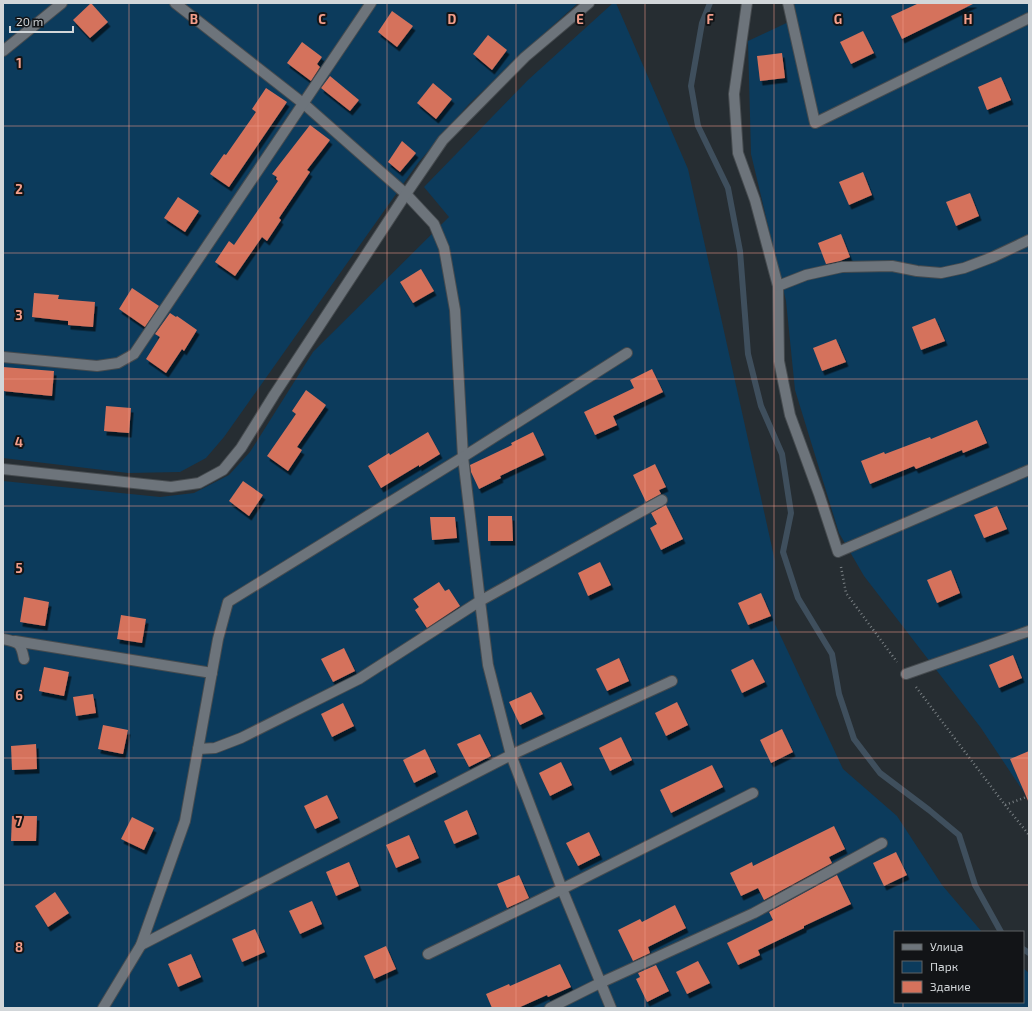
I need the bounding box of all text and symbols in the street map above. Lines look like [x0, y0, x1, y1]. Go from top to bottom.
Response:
scale bar [10, 8, 73, 34]
text: B [190, 11, 198, 27]
text: C [318, 11, 326, 27]
text: D [448, 11, 457, 27]
text: E [576, 11, 584, 27]
text: F [706, 11, 714, 27]
text: G [834, 11, 842, 27]
text: H [964, 11, 973, 27]
text: 20 m [16, 14, 43, 28]
text: 1 [16, 55, 22, 71]
text: 2 [15, 181, 23, 197]
text: 3 [15, 307, 23, 323]
text: 4 [15, 434, 23, 450]
text: 5 [15, 560, 23, 576]
text: 6 [15, 687, 23, 703]
text: 7 [16, 813, 23, 829]
legend [894, 931, 1024, 1003]
text: 8 [15, 939, 23, 955]
text: Улица [930, 939, 963, 953]
text: Парк [930, 959, 959, 973]
text: Здание [930, 979, 971, 993]

